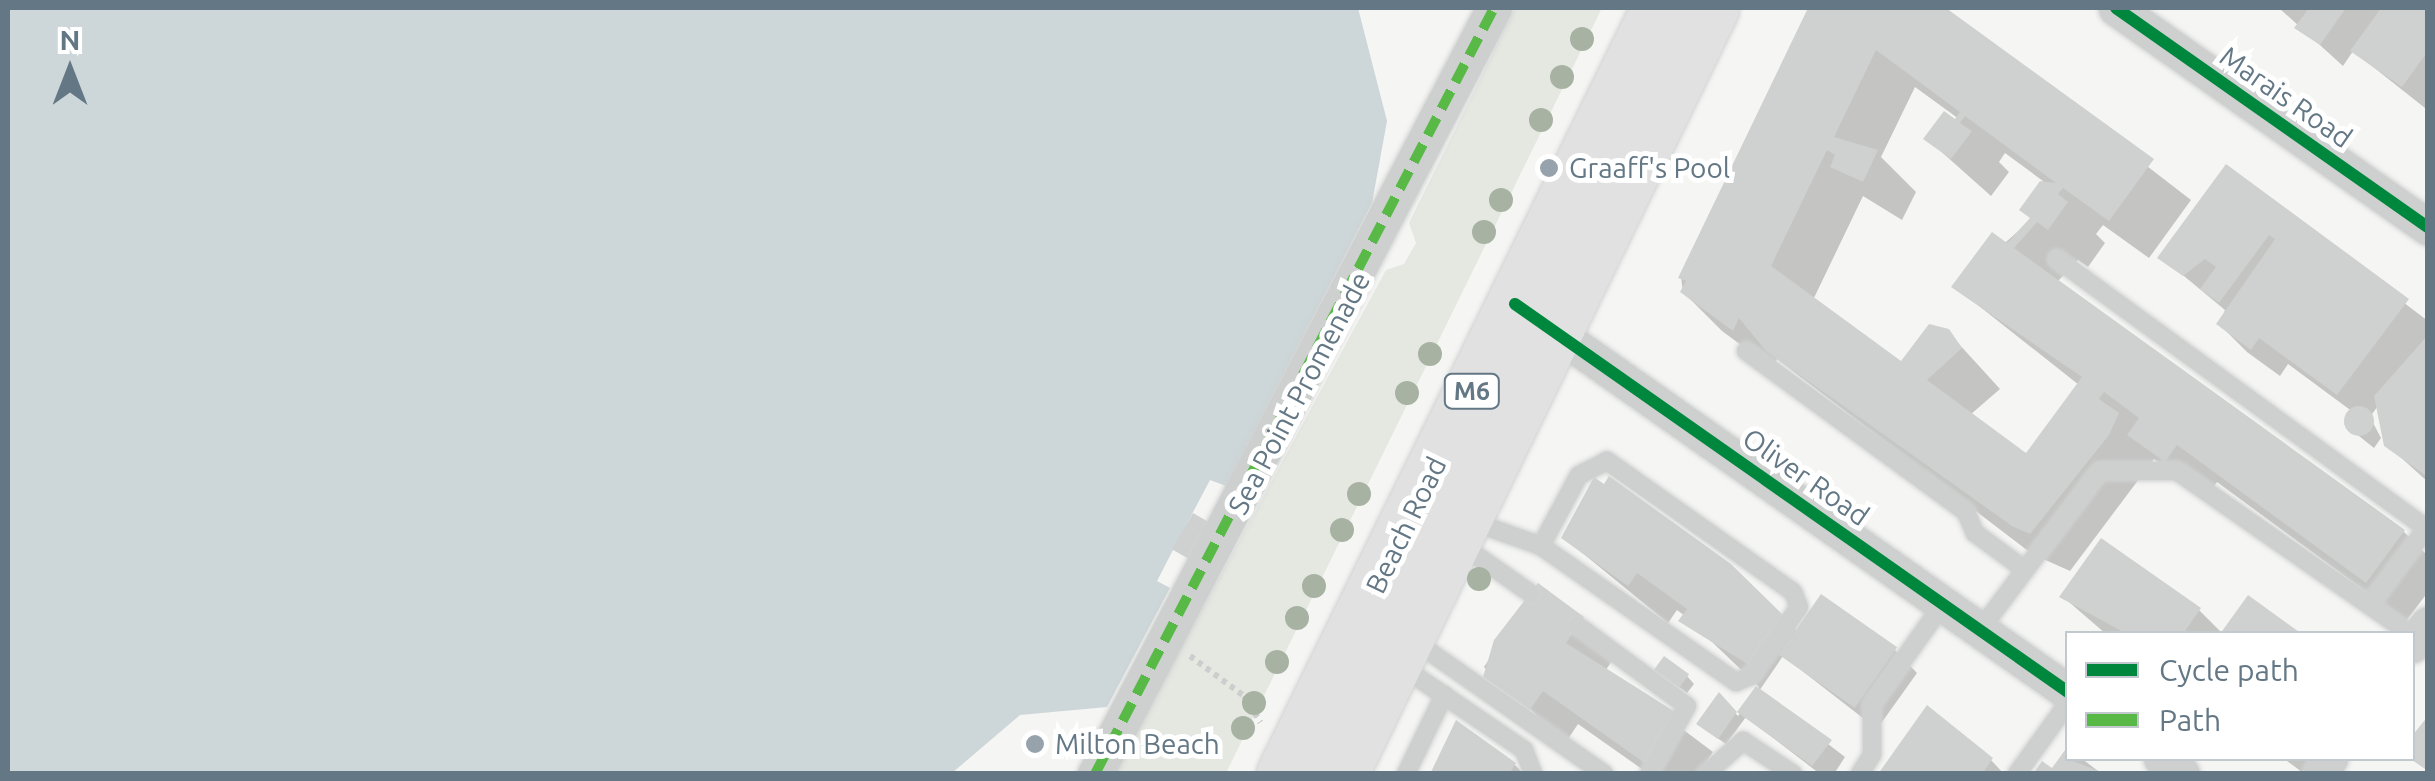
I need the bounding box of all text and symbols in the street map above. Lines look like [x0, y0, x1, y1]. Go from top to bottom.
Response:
north arrow [20, 20, 120, 120]
text: N [60, 24, 80, 55]
street label: Marais Road [2213, 39, 2359, 155]
place label: Graaff's Pool [1569, 151, 1730, 185]
marker: Graaff's Pool [1538, 157, 1560, 179]
street label: Sea Point Promenade [1221, 266, 1377, 520]
road number: M6 [1442, 371, 1502, 411]
street label: Oliver Road [1736, 421, 1876, 533]
street label: Beach Road [1359, 451, 1453, 599]
legend [2065, 631, 2415, 761]
text: Cycle path [2159, 653, 2299, 687]
text: Path [2159, 703, 2221, 737]
place label: Milton Beach [1055, 727, 1220, 761]
marker: Milton Beach [1024, 733, 1046, 755]

